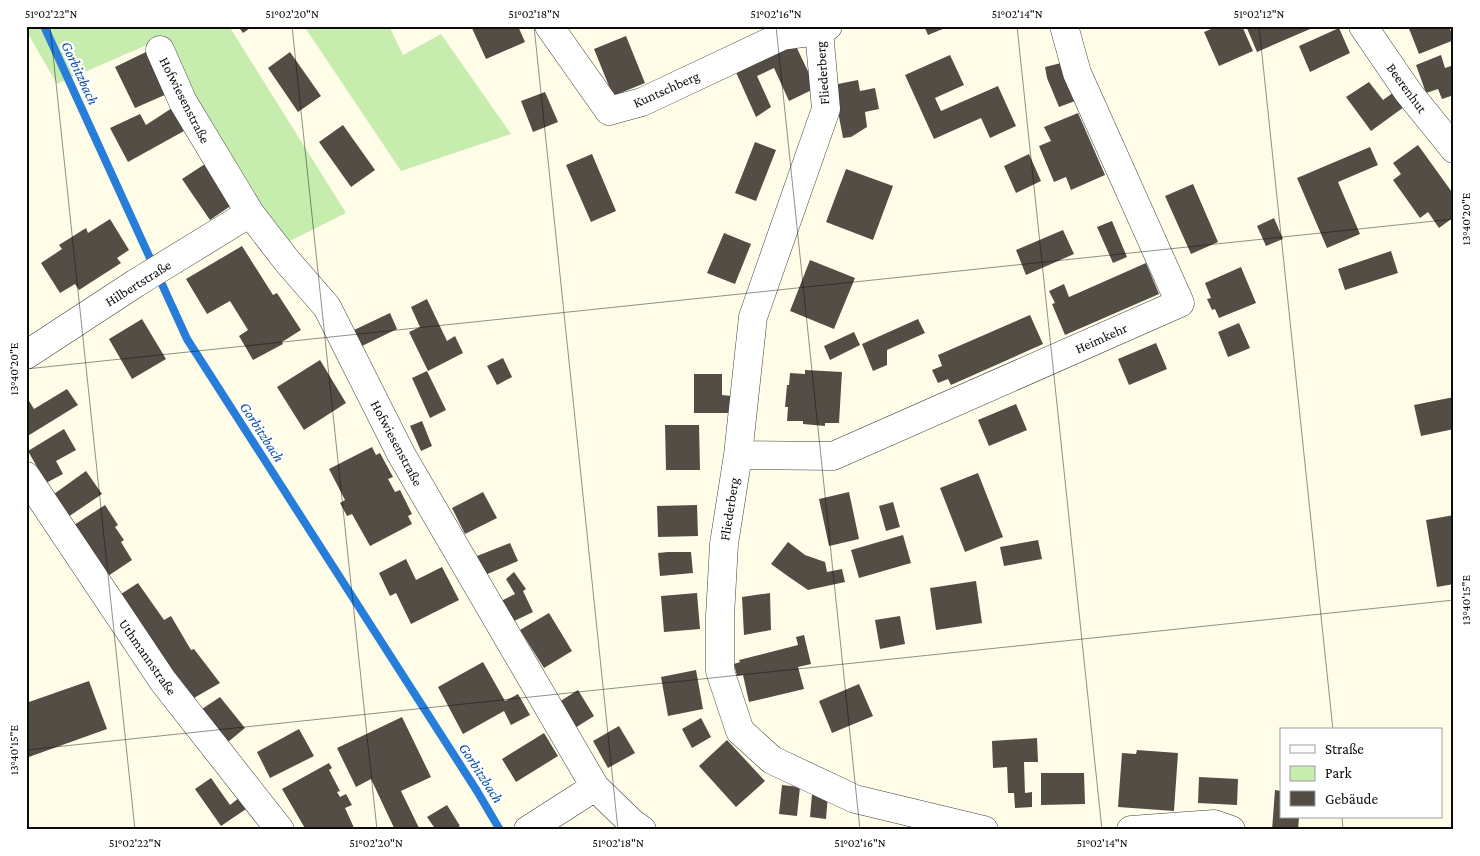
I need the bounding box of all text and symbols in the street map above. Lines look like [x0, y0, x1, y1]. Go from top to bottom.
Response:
text: 51°02'22"N [25, 7, 77, 21]
text: 51°02'20"N [265, 7, 319, 21]
text: 51°02'18"N [508, 7, 560, 21]
text: 51°02'16"N [750, 7, 802, 21]
text: 51°02'14"N [991, 7, 1043, 21]
text: 51°02'12"N [1233, 7, 1285, 21]
water label: Gorbitzbach [58, 39, 102, 107]
street label: Fliederberg [812, 40, 832, 105]
street label: Hofwiesenstraße [156, 54, 214, 146]
street label: Beerenhut [1384, 60, 1431, 116]
street label: Kuntschberg [630, 67, 702, 111]
text: 13°40'20"E [1459, 192, 1473, 245]
street label: Hilbertstraße [102, 256, 174, 310]
street label: Heimkehr [1072, 319, 1130, 357]
text: 13°40'20"E [7, 342, 21, 395]
street label: Hofwiesenstraße [368, 397, 426, 489]
water label: Gorbitzbach [237, 399, 287, 465]
street label: Fliederberg [716, 476, 742, 542]
text: 13°40'15"E [1459, 575, 1473, 625]
street label: Uthmannstraße [116, 616, 180, 698]
text: 13°40'15"E [7, 725, 21, 775]
legend [1280, 728, 1442, 818]
water label: Gorbitzbach [456, 740, 506, 806]
text: Straße [1325, 741, 1364, 757]
text: Park [1325, 765, 1352, 781]
text: Gebäude [1325, 791, 1379, 807]
text: 51°02'22"N [109, 836, 161, 850]
text: 51°02'20"N [349, 836, 403, 850]
text: 51°02'18"N [592, 836, 644, 850]
text: 51°02'16"N [834, 836, 886, 850]
text: 51°02'14"N [1076, 836, 1128, 850]

